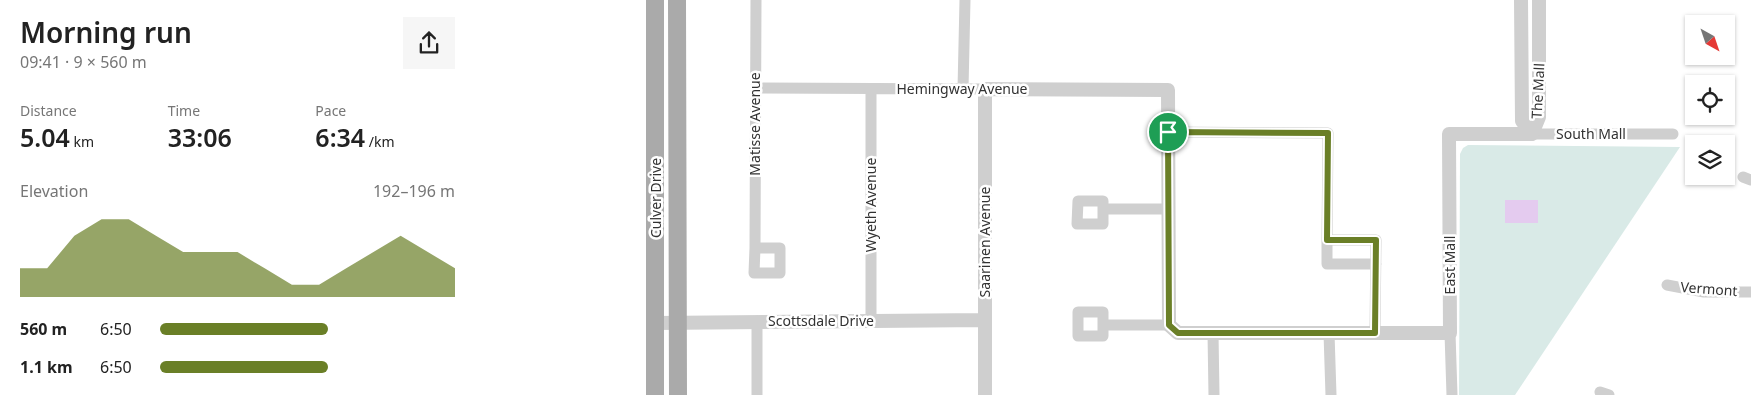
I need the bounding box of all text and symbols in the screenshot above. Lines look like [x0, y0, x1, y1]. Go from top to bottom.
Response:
text: Morning run [20, 13, 192, 51]
north arrow [1685, 15, 1735, 65]
map controls [1685, 15, 1735, 185]
button: share [403, 17, 455, 69]
text: 09:41 · 9 × 560 m [20, 51, 147, 73]
street label: The Mall [1527, 63, 1548, 119]
street label: Matisse Avenue [745, 72, 764, 176]
button: locate [1685, 75, 1735, 125]
street label: Hemingway Avenue [896, 79, 1028, 98]
text: Distance [20, 101, 77, 120]
text: Time [168, 101, 200, 120]
text: Pace [315, 101, 346, 120]
pin [1147, 111, 1189, 153]
icon: arrive [1154, 118, 1182, 146]
text: 5.04 [20, 120, 70, 154]
text: 33:06 [168, 120, 232, 154]
text: 6:34 [315, 120, 365, 154]
street label: South Mall [1556, 124, 1626, 143]
text: km [70, 132, 94, 151]
text: /km [365, 132, 395, 151]
button: layers [1685, 135, 1735, 185]
street label: Culver Drive [646, 158, 665, 238]
street label: Wyeth Avenue [861, 158, 880, 252]
text: Elevation [20, 180, 88, 202]
text: 192–196 m [373, 180, 455, 202]
street label: Saarinen Avenue [975, 187, 994, 297]
street label: East Mall [1440, 236, 1459, 294]
street label: Vermont [1680, 277, 1738, 300]
street label: Scottsdale Drive [768, 311, 874, 330]
text: 560 m [20, 318, 67, 340]
text: 6:50 [100, 318, 132, 340]
text: 1.1 km [20, 356, 72, 378]
text: 6:50 [100, 356, 132, 378]

